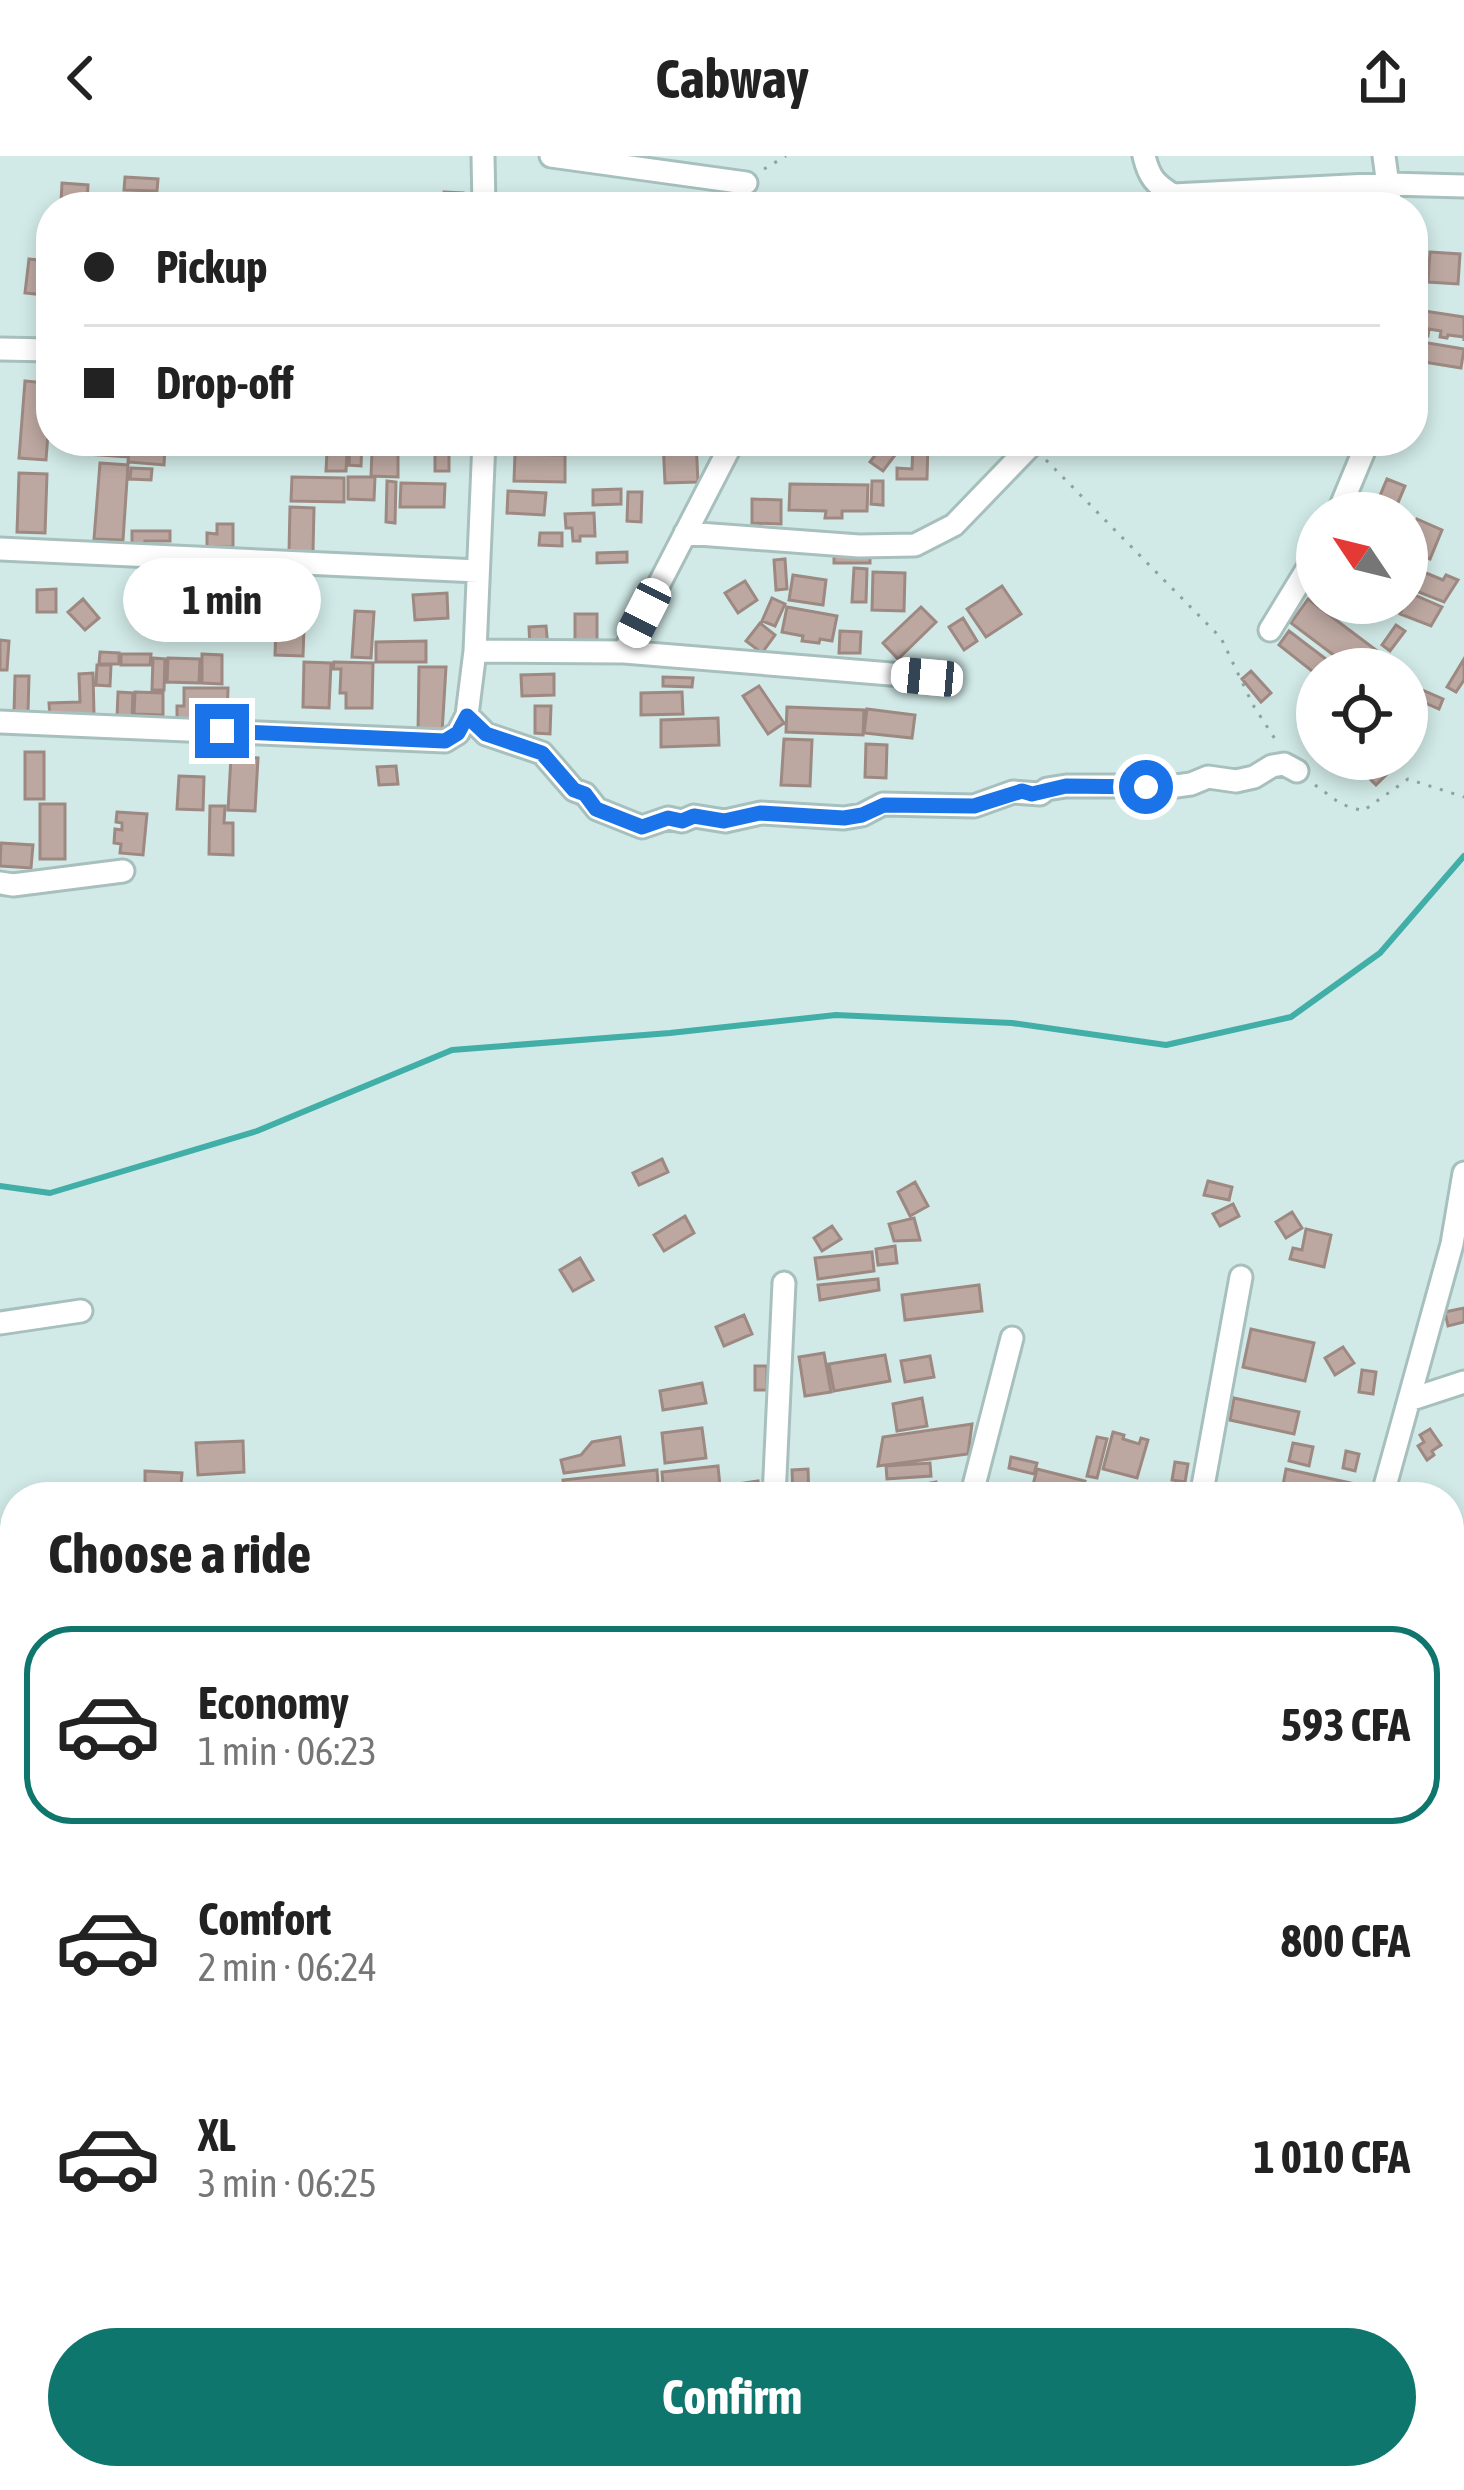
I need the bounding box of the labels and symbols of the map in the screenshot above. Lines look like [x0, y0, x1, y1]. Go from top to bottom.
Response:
north arrow [1296, 492, 1428, 624]
callout: 1 min [123, 557, 321, 641]
car [612, 573, 676, 653]
car [890, 656, 964, 698]
route end [195, 704, 249, 758]
route start [1119, 760, 1173, 814]

